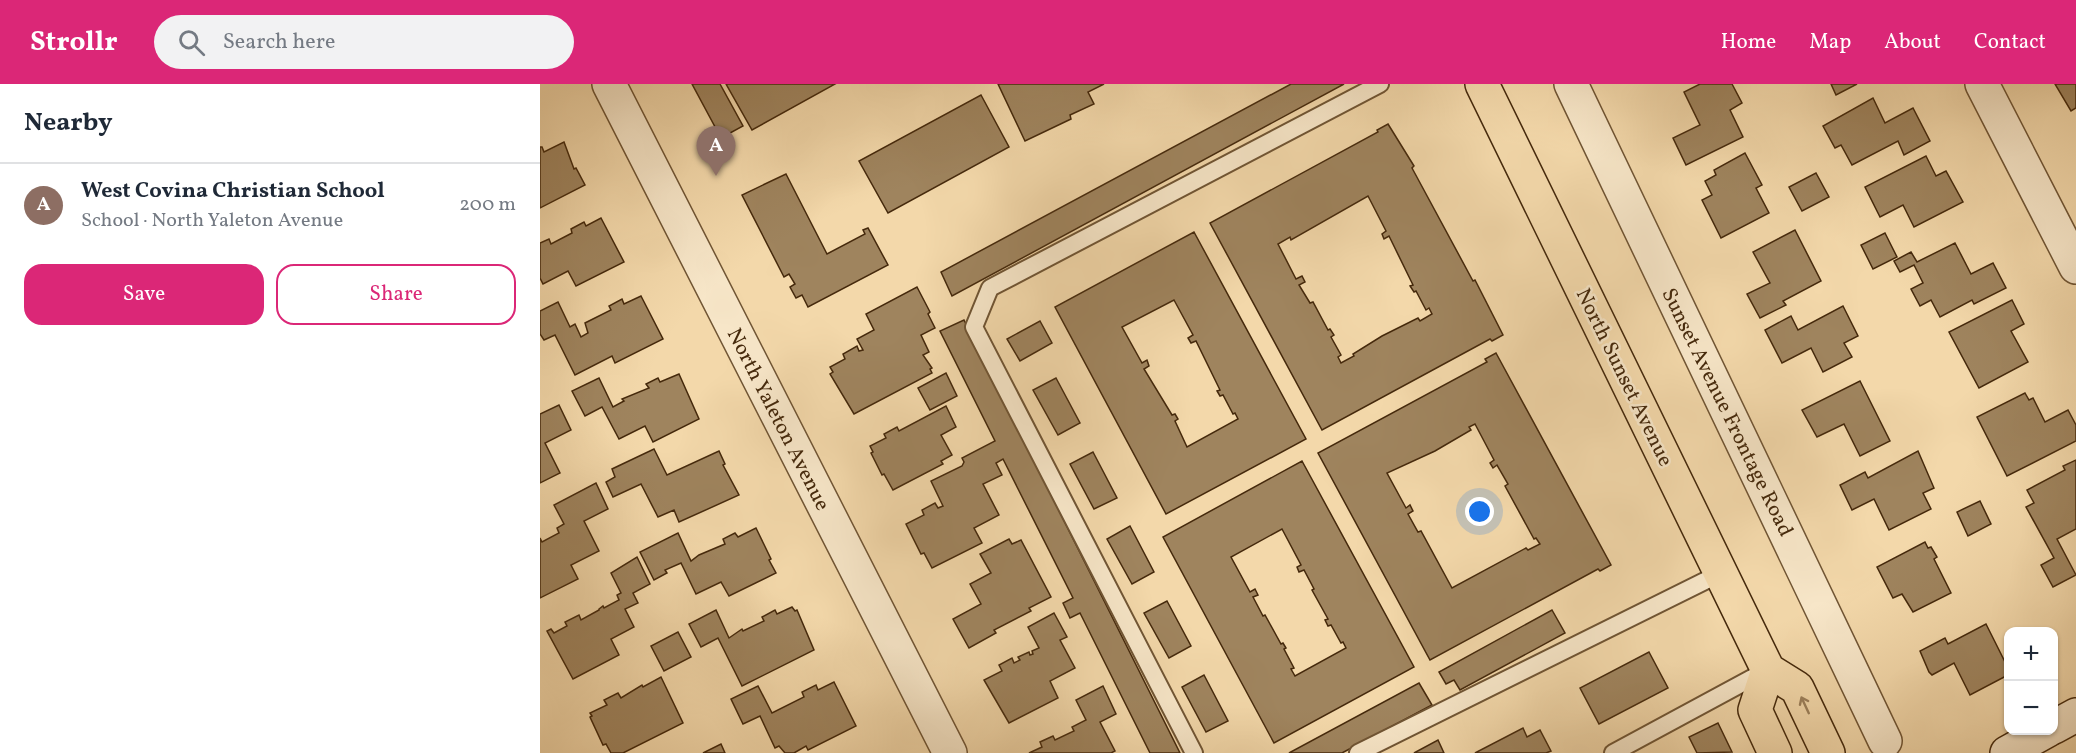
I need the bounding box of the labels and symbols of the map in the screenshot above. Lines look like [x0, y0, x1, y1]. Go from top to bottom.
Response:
pin: A [696, 126, 735, 176]
street label: North Sunset Avenue [1568, 284, 1679, 472]
street label: Sunset Avenue Frontage Road [1654, 284, 1800, 542]
street label: North Yaleton Avenue [719, 323, 836, 516]
your location [1465, 497, 1494, 526]
one-way arrow [1799, 696, 1811, 714]

